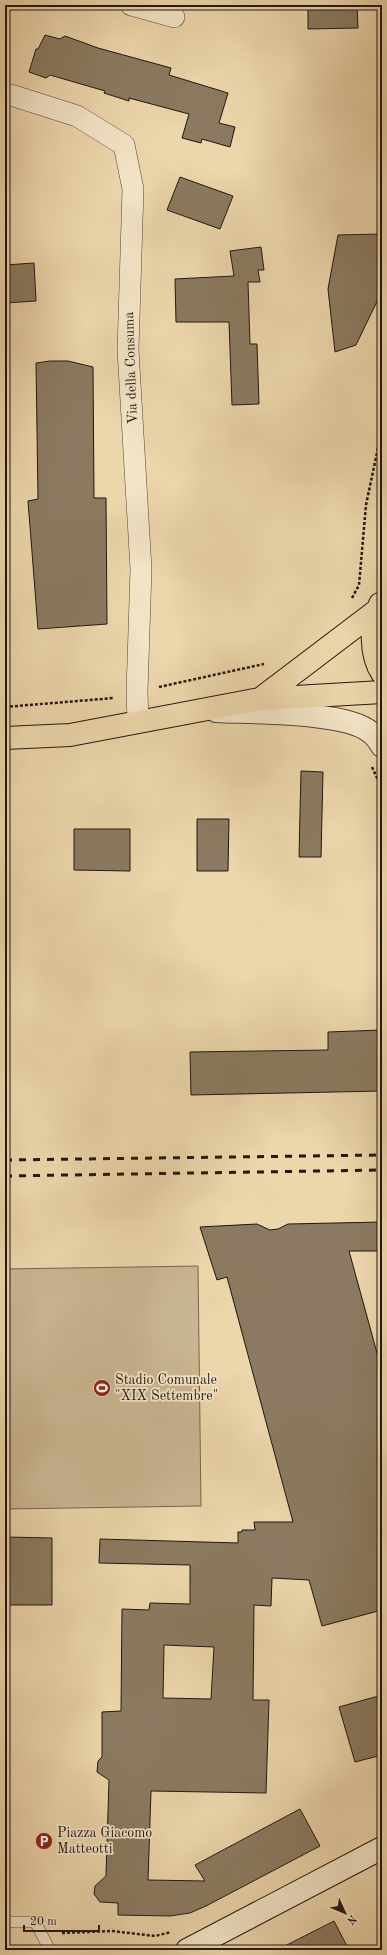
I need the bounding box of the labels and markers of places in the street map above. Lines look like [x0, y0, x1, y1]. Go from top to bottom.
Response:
place label: Stadio Comunale "XIX Settembre" [115, 1373, 218, 1403]
sports icon: Stadio Comunale "XIX Settembre" [92, 1378, 112, 1398]
place label: Piazza Giacomo Matteotti [57, 1826, 152, 1856]
parking icon: Piazza Giacomo Matteotti [34, 1831, 54, 1851]

